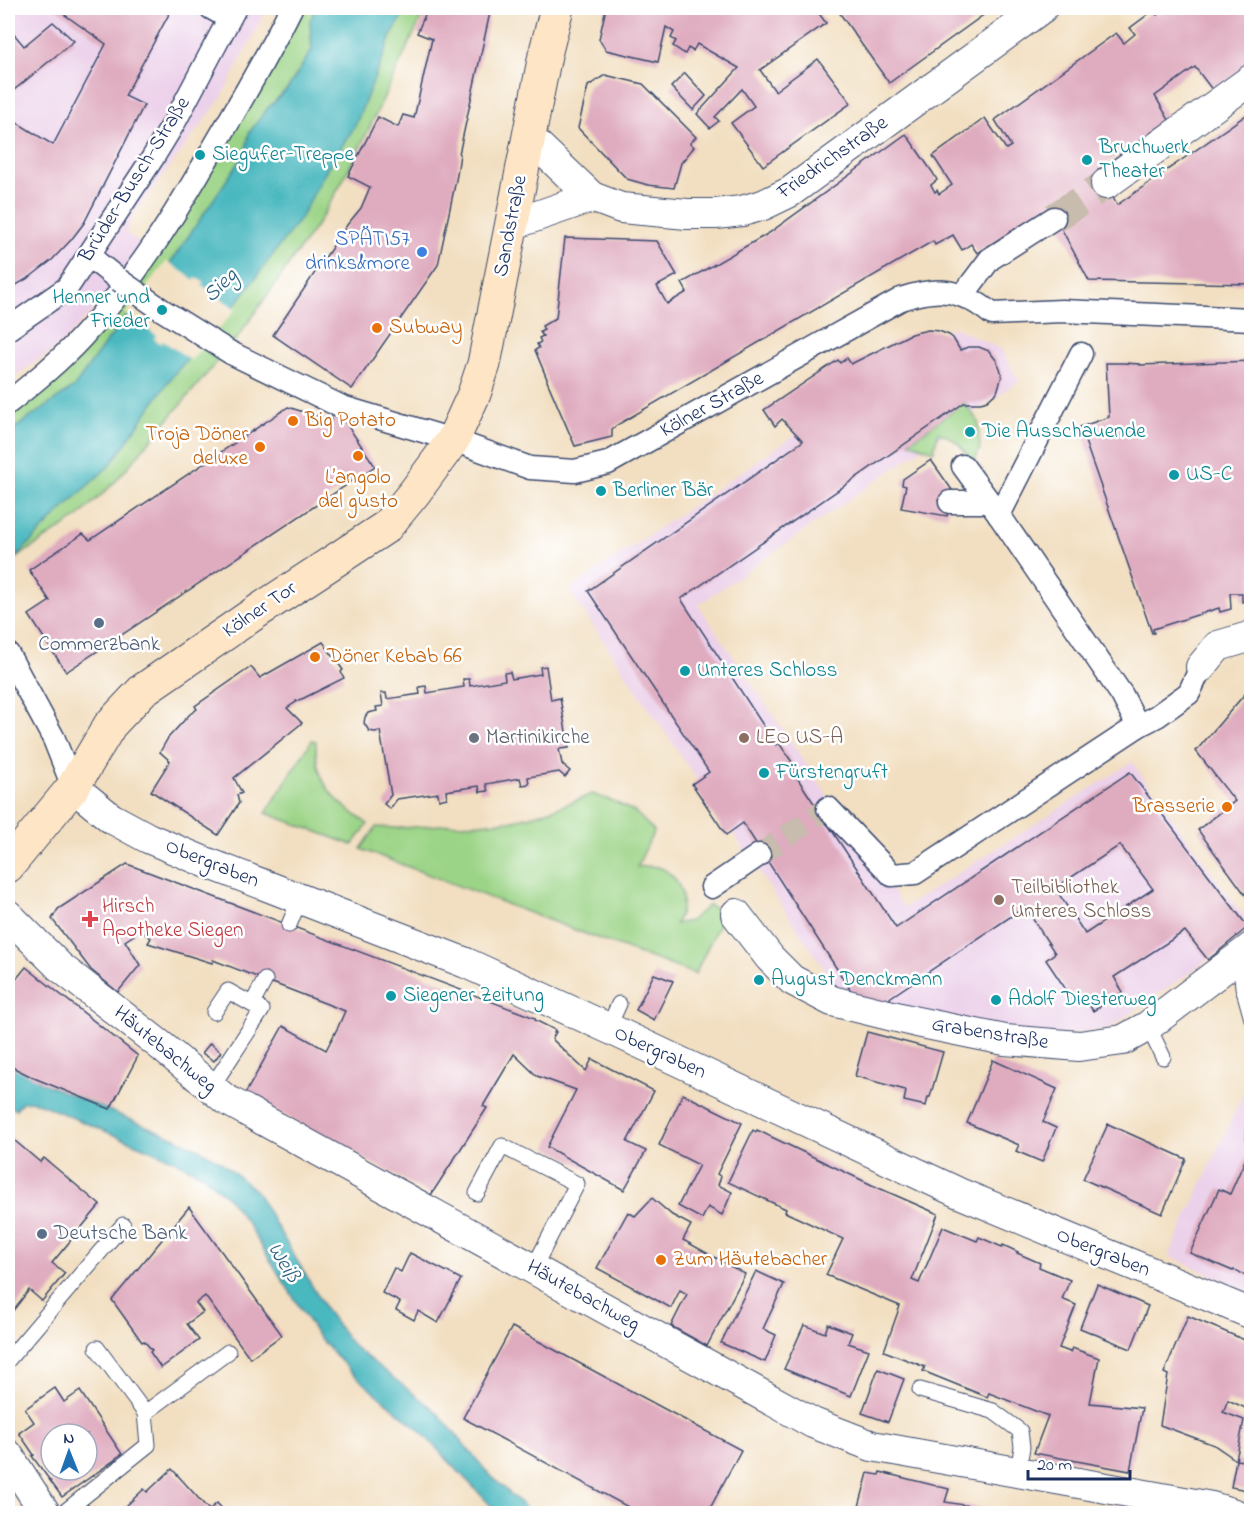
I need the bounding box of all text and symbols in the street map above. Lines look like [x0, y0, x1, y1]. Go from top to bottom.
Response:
street label: Brüder-Busch-Straße [71, 91, 199, 270]
street label: Friedrichstraße [771, 108, 895, 208]
place label: Bruchwerk Theater [1098, 133, 1191, 187]
place label: Siegufer-Treppe [212, 140, 354, 172]
marker: Siegufer-Treppe [193, 148, 207, 162]
marker: Bruchwerk Theater [1080, 153, 1094, 167]
street label: Sandstraße [486, 172, 536, 279]
place label: SPÄTI57 drinks&more [305, 225, 411, 279]
marker: SPÄTI57 drinks&more [415, 245, 429, 259]
water label: Sieg [196, 261, 246, 311]
place label: Henner und Frieder [52, 283, 150, 337]
marker: Henner und Frieder [155, 303, 169, 317]
place label: Subway [389, 313, 462, 345]
marker: Subway [370, 321, 384, 335]
street label: Kölner Straße [655, 364, 770, 446]
place label: Big Potato [304, 406, 396, 438]
marker: Big Potato [286, 414, 300, 428]
place label: Die Ausschauende [981, 417, 1146, 447]
place label: Troja Döner deluxe [146, 420, 249, 474]
marker: Die Ausschauende [963, 425, 977, 439]
marker: Troja Döner deluxe [253, 440, 267, 454]
marker: L’angolo del gusto [351, 449, 365, 463]
place label: US-C [1186, 460, 1232, 490]
place label: L’angolo del gusto [318, 463, 398, 519]
marker: US-C [1167, 468, 1181, 482]
place label: Berliner Bär [612, 476, 714, 506]
marker: Berliner Bär [594, 484, 608, 498]
street label: Kölner Tor [217, 574, 304, 646]
marker: Commerzbank [92, 616, 106, 630]
place label: Commerzbank [38, 630, 161, 660]
place label: Döner Kebab 66 [326, 642, 462, 672]
marker: Döner Kebab 66 [308, 650, 322, 664]
place label: Unteres Schloss [697, 656, 838, 686]
marker: Unteres Schloss [678, 664, 692, 678]
place label: Martinikirche [486, 723, 590, 753]
place label: LEO US-A [756, 723, 843, 753]
marker: Martinikirche [467, 731, 481, 745]
marker: LEO US-A [737, 731, 751, 745]
place label: Fürstengruft [775, 758, 888, 790]
marker: Fürstengruft [757, 766, 771, 780]
place label: Brasserie [1132, 792, 1216, 822]
marker: Brasserie [1220, 800, 1234, 814]
street label: Obergraben [160, 832, 263, 898]
place label: Teilbibliothek Unteres Schloss [1011, 873, 1152, 927]
place label: Hirsch Apotheke Siegen [102, 892, 243, 948]
marker: Teilbibliothek Unteres Schloss [992, 893, 1006, 907]
marker: Hirsch Apotheke Siegen [83, 912, 97, 926]
place label: August Denckmann [771, 965, 942, 997]
marker: August Denckmann [752, 973, 766, 987]
place label: Siegener Zeitung [403, 981, 544, 1013]
place label: Adolf Diesterweg [1008, 985, 1156, 1017]
marker: Siegener Zeitung [384, 989, 398, 1003]
marker: Adolf Diesterweg [989, 993, 1003, 1007]
street label: Häutebachweg [105, 999, 223, 1103]
street label: Grabenstraße [929, 1010, 1051, 1058]
street label: Obergraben [608, 1018, 711, 1089]
place label: Deutsche Bank [53, 1219, 188, 1249]
street label: Obergraben [1051, 1221, 1154, 1287]
marker: Deutsche Bank [35, 1227, 49, 1241]
water label: Weiß [258, 1237, 308, 1290]
place label: Zum Häutebacher [673, 1245, 828, 1275]
street label: Häutebachweg [520, 1252, 645, 1341]
marker: Zum Häutebacher [654, 1253, 668, 1267]
north arrow [39, 1422, 99, 1482]
text: N [63, 1427, 75, 1451]
scale bar [1028, 1443, 1130, 1481]
text: 20 m [1037, 1453, 1072, 1479]

